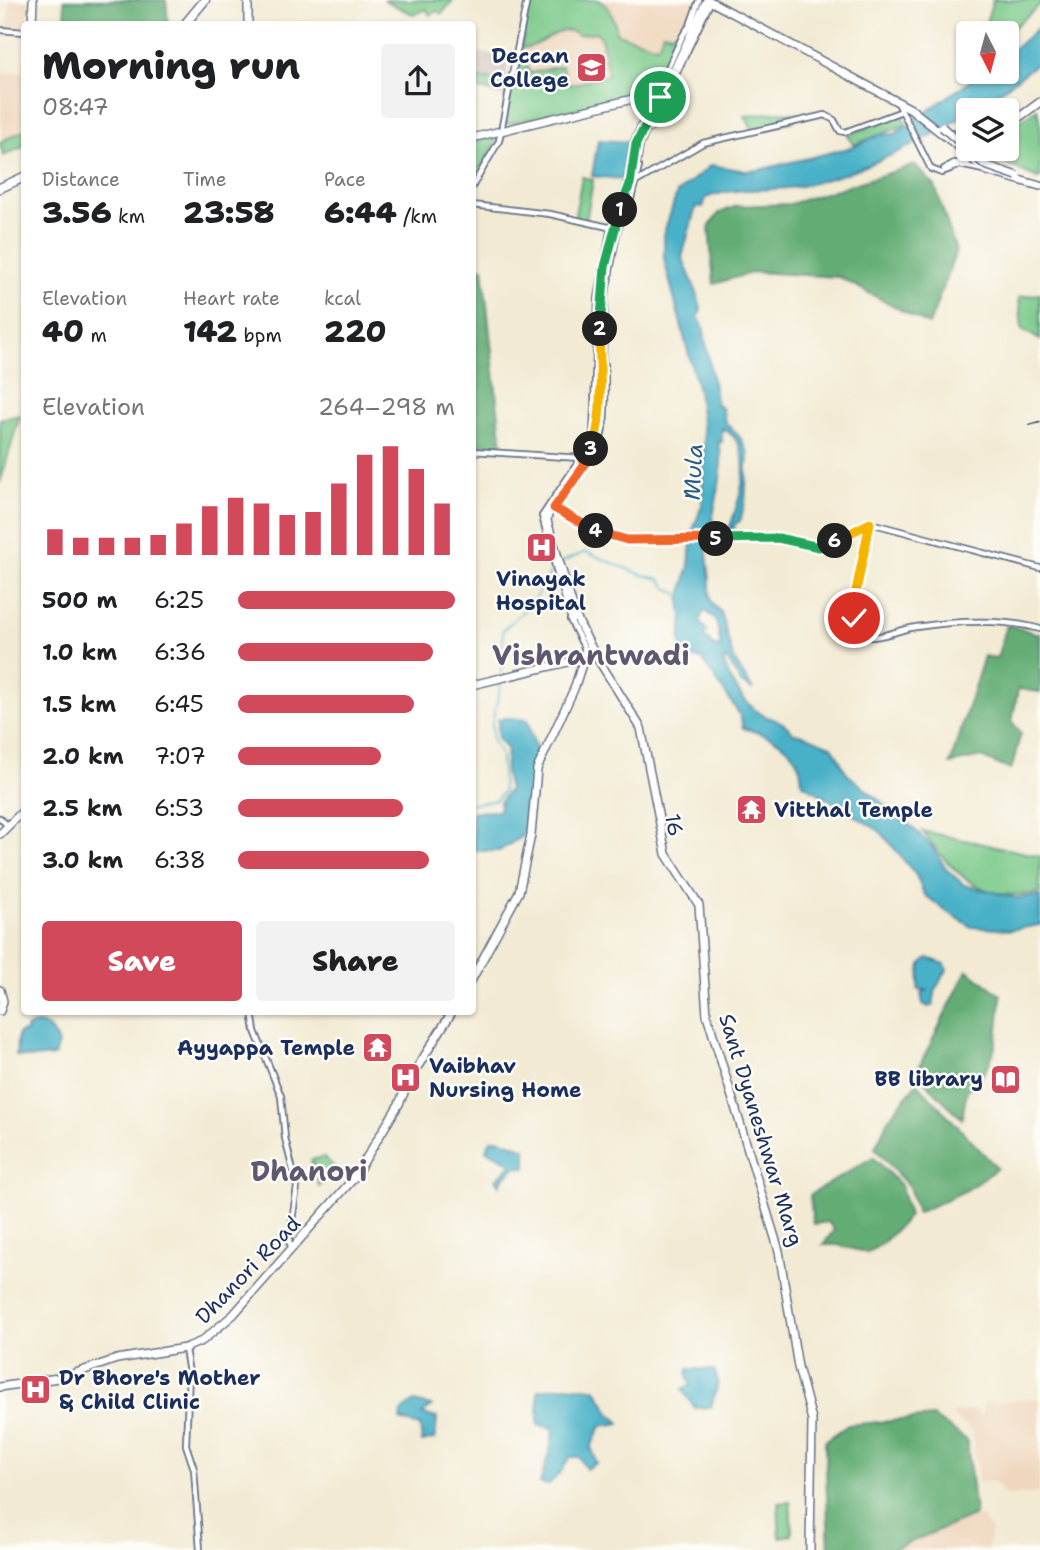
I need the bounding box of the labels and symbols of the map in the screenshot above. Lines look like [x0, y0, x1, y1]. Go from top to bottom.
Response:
north arrow [956, 21, 1018, 84]
place label: Deccan College [490, 42, 569, 94]
school or university icon: Deccan College [575, 51, 609, 85]
pin [630, 67, 690, 127]
pin: 1 [602, 192, 638, 228]
pin: 2 [582, 312, 618, 346]
pin: 3 [574, 432, 608, 466]
water label: Mula [677, 443, 709, 501]
pin: 4 [578, 514, 614, 548]
pin: 5 [698, 522, 734, 556]
pin: 6 [818, 524, 852, 558]
hospital icon: Vinayak Hospital [524, 530, 558, 564]
place label: Vinayak Hospital [496, 565, 586, 617]
pin [824, 588, 884, 648]
district label: Vishrantwadi [492, 636, 690, 674]
temple icon: Vitthal Temple [734, 793, 768, 827]
place label: Vitthal Temple [774, 796, 933, 824]
street label: 16 [658, 811, 690, 839]
street label: Sant Dyaneshwar Marg [712, 1010, 810, 1250]
temple icon: Ayyappa Temple [361, 1031, 395, 1065]
place label: Ayyappa Temple [177, 1034, 355, 1062]
place label: Vaibhav Nursing Home [429, 1052, 582, 1104]
hospital icon: Vaibhav Nursing Home [389, 1061, 423, 1095]
library icon: BB library [989, 1062, 1023, 1096]
place label: BB library [875, 1065, 983, 1093]
district label: Dhanori [250, 1152, 368, 1190]
street label: Dhanori Road [189, 1210, 307, 1330]
place label: Dr Bhore's Mother & Child Clinic [59, 1364, 260, 1416]
hospital icon: Dr Bhore's Mother & Child Clinic [19, 1373, 53, 1407]

